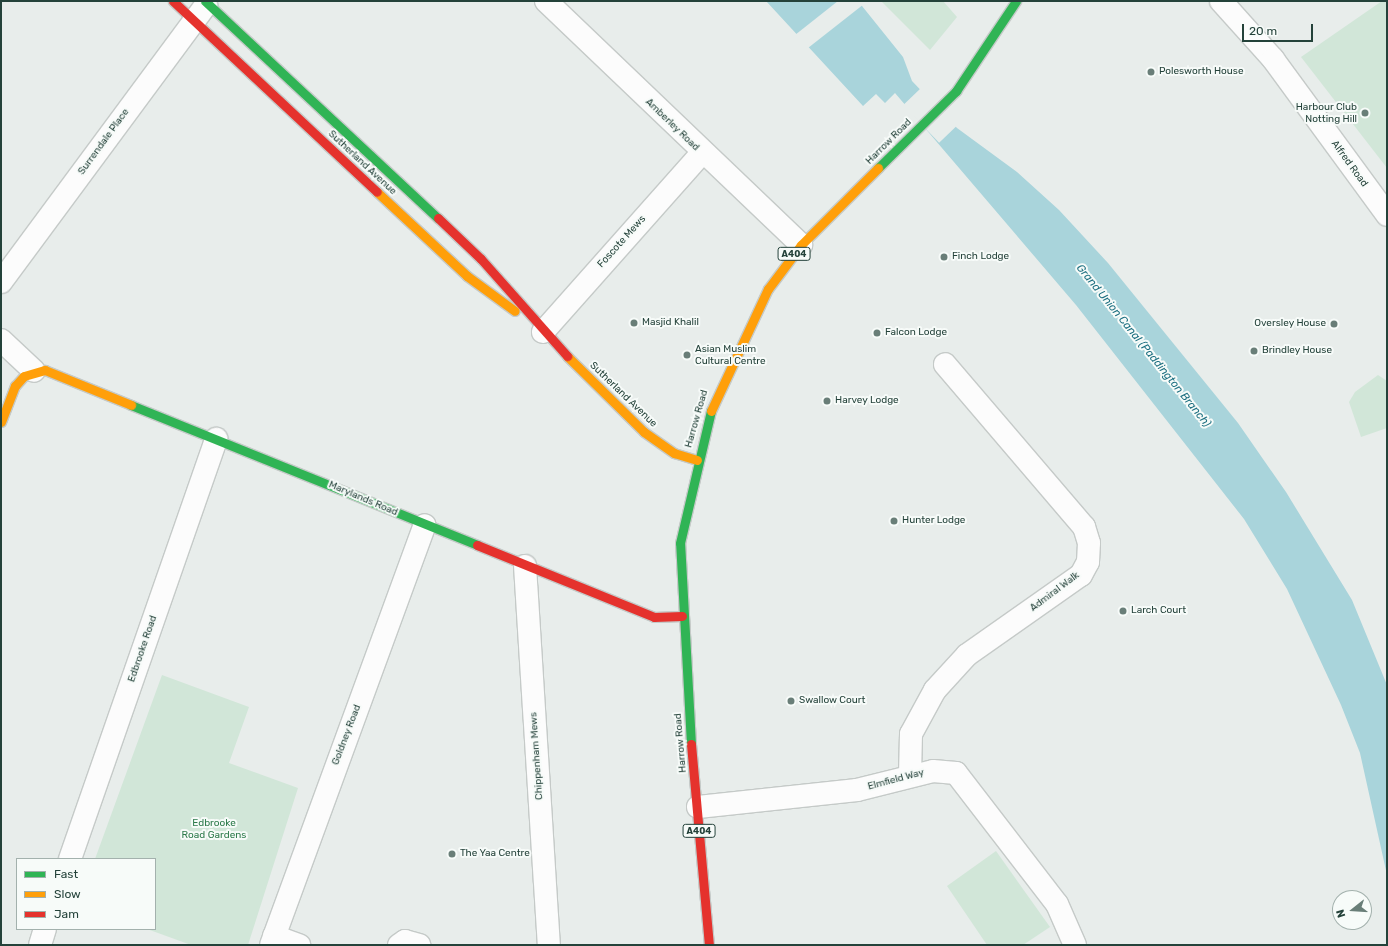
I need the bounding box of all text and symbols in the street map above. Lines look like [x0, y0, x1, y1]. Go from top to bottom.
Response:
scale bar [1244, 16, 1315, 42]
text: 20 m [1249, 24, 1277, 38]
place label: Polesworth House [1159, 66, 1244, 78]
marker: Polesworth House [1146, 67, 1156, 77]
street label: Amberley Road [642, 96, 702, 154]
place label: Harbour Club Notting Hill [1296, 101, 1357, 124]
street label: Surrendale Place [76, 107, 132, 177]
marker: Harbour Club Notting Hill [1360, 108, 1370, 118]
street label: Harrow Road [864, 117, 914, 167]
street label: Sutherland Avenue [325, 128, 399, 198]
street label: Alfred Road [1328, 138, 1370, 190]
street label: Foscote Mews [595, 213, 649, 271]
road number: A404 [777, 247, 811, 261]
place label: Finch Lodge [952, 251, 1009, 263]
marker: Finch Lodge [939, 252, 949, 262]
water label: Grand Union Canal (Paddington Branch) [1073, 262, 1213, 430]
place label: Masjid Khalil [642, 317, 699, 329]
marker: Masjid Khalil [629, 318, 639, 328]
place label: Oversley House [1254, 318, 1326, 330]
marker: Oversley House [1329, 319, 1339, 329]
place label: Falcon Lodge [885, 327, 947, 339]
marker: Falcon Lodge [872, 328, 882, 338]
place label: Asian Muslim Cultural Centre [695, 343, 766, 366]
place label: Brindley House [1262, 345, 1332, 357]
marker: Brindley House [1249, 346, 1259, 356]
marker: Asian Muslim Cultural Centre [682, 350, 692, 360]
street label: Sutherland Avenue [587, 360, 659, 430]
street label: Harrow Road [683, 389, 711, 449]
place label: Harvey Lodge [835, 395, 899, 407]
marker: Harvey Lodge [822, 396, 832, 406]
street label: Marylands Road [327, 479, 399, 519]
place label: Hunter Lodge [902, 515, 966, 527]
marker: Hunter Lodge [889, 516, 899, 526]
street label: Admiral Walk [1028, 569, 1082, 615]
place label: Larch Court [1131, 605, 1186, 617]
marker: Larch Court [1118, 606, 1128, 616]
street label: Edbrooke Road [126, 614, 160, 684]
place label: Swallow Court [799, 695, 866, 707]
marker: Swallow Court [786, 696, 796, 706]
street label: Goldney Road [330, 703, 364, 767]
street label: Chippenham Mews [528, 712, 546, 800]
street label: Harrow Road [672, 713, 690, 773]
street label: Elmfield Way [866, 767, 926, 793]
park label: Edbrooke Road Gardens [182, 817, 246, 840]
road number: A404 [682, 824, 716, 838]
place label: The Yaa Centre [460, 848, 530, 860]
marker: The Yaa Centre [447, 849, 457, 859]
legend [16, 858, 156, 930]
text: Fast [54, 867, 78, 881]
text: Slow [54, 887, 81, 901]
north arrow [1332, 890, 1372, 930]
text: Jam [54, 907, 79, 921]
text: N [1334, 908, 1348, 919]

